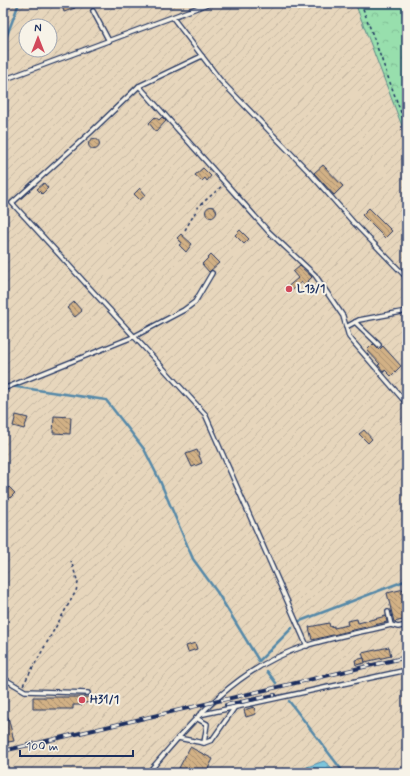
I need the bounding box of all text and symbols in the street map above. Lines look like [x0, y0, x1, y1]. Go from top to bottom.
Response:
north arrow [18, 18, 58, 58]
text: N [34, 22, 42, 36]
place label: L13/1 [297, 281, 325, 297]
marker: L13/1 [284, 284, 294, 294]
place label: H31/1 [90, 692, 119, 708]
marker: H31/1 [77, 695, 87, 705]
scale bar [20, 732, 133, 758]
text: 100 m [26, 739, 58, 755]

